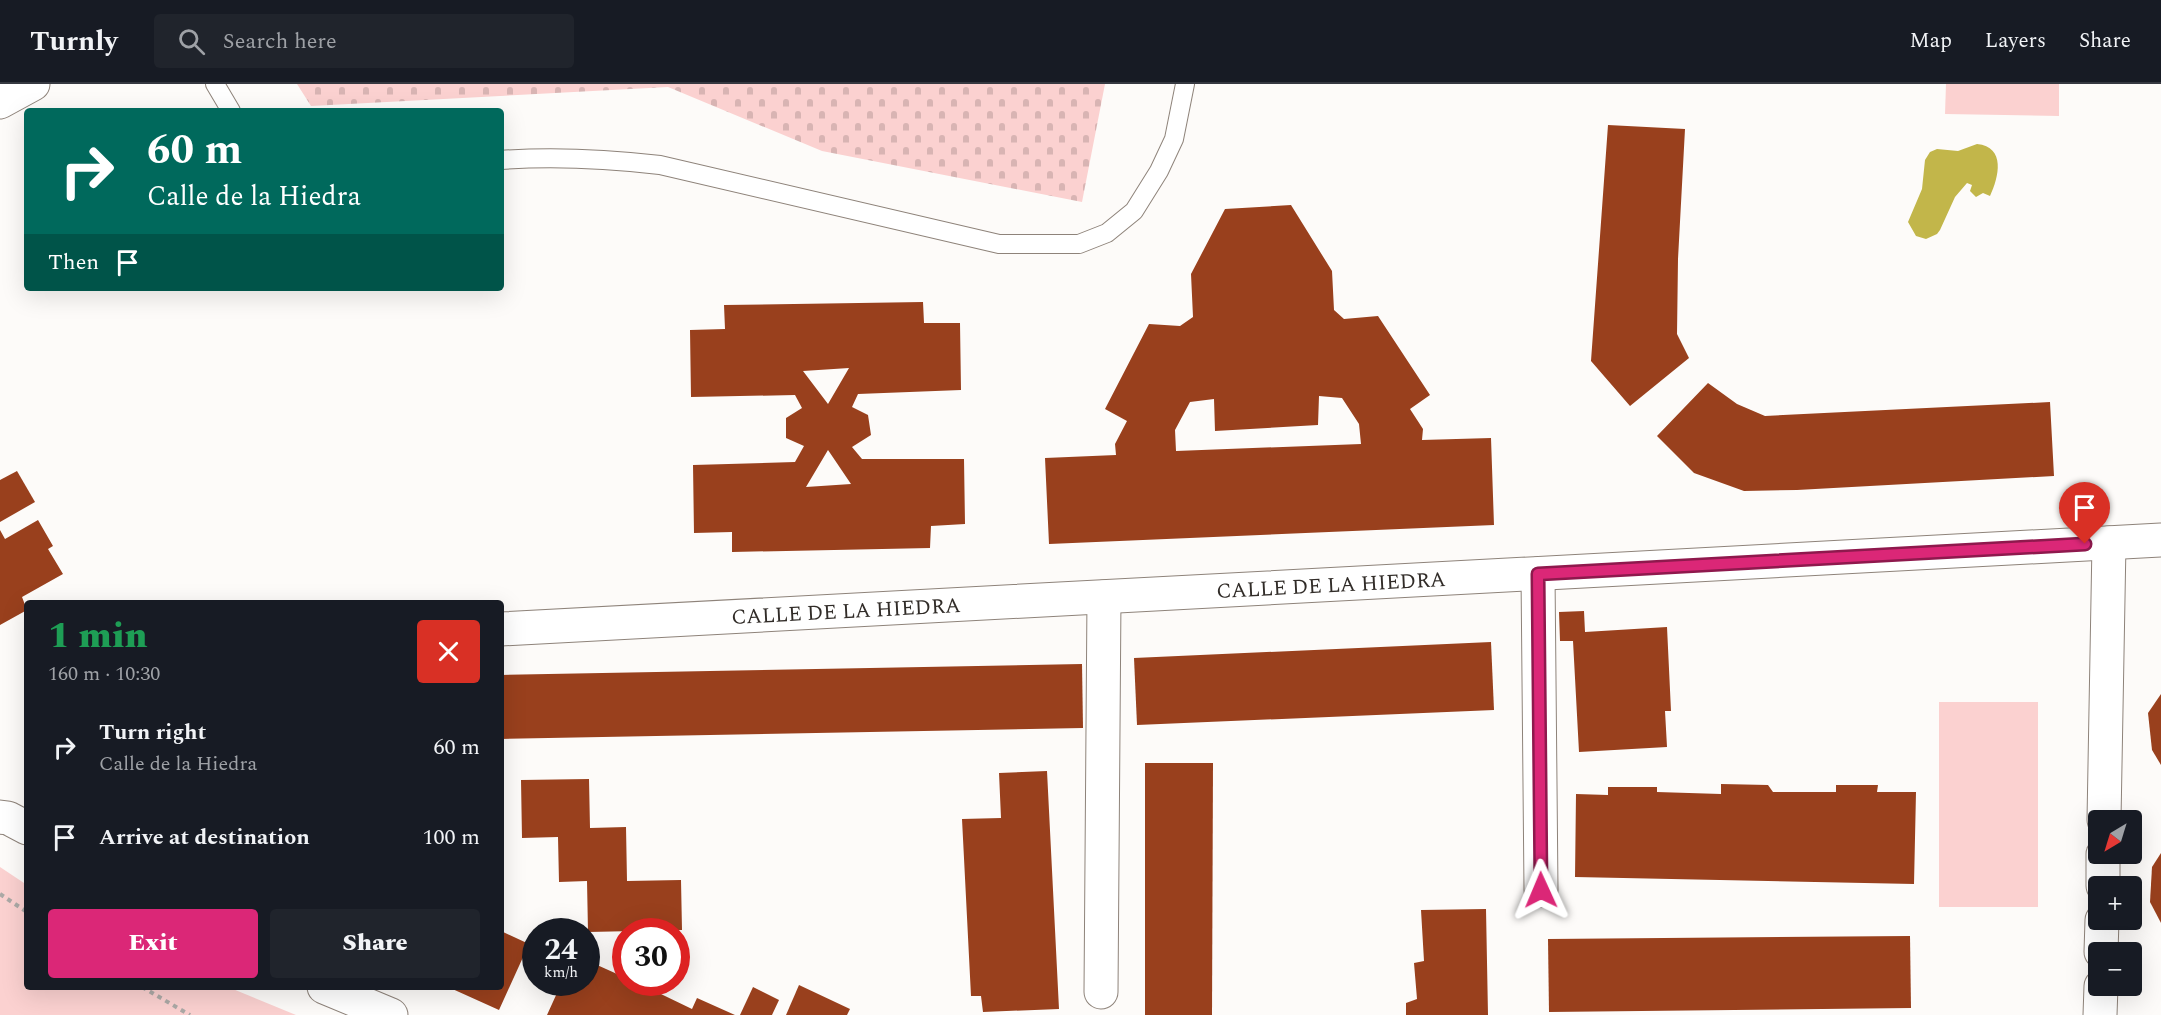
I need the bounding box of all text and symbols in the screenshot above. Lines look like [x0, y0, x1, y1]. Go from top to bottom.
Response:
search box [154, 14, 574, 68]
text: Turnly [30, 20, 118, 63]
icon: search [175, 25, 208, 58]
text: Search here [223, 25, 337, 58]
text: Map [1910, 25, 1952, 57]
text: Layers [1985, 25, 2046, 57]
text: Share [2079, 25, 2131, 57]
text: 60 m [147, 119, 242, 182]
icon: right [48, 132, 126, 210]
text: Calle de la Hiedra [147, 176, 361, 218]
text: Then [48, 246, 99, 279]
icon: arrive [111, 246, 144, 279]
pin [2059, 482, 2110, 544]
icon: arrive [2068, 491, 2101, 524]
street label: CALLE DE LA HIEDRA [1216, 564, 1447, 608]
street label: CALLE DE LA HIEDRA [731, 590, 962, 634]
text: 1 min [48, 609, 148, 664]
button: close [417, 620, 480, 683]
text: 160 m · 10:30 [48, 659, 160, 689]
text: Turn right [99, 716, 206, 749]
icon: right [48, 731, 81, 764]
text: 60 m [434, 731, 480, 764]
text: Calle de la Hiedra [99, 749, 257, 779]
north arrow [2088, 810, 2142, 864]
map controls [2088, 810, 2142, 996]
icon: arrive [48, 821, 81, 854]
text: Arrive at destination [99, 821, 310, 854]
text: 100 m [423, 821, 480, 854]
position arrow [1509, 858, 1573, 922]
button: + [2088, 876, 2142, 930]
button: Exit [48, 909, 258, 978]
button: Share [270, 909, 480, 978]
speed limit sign: 30 [612, 918, 690, 996]
text: 24 [544, 927, 578, 973]
button: − [2088, 942, 2142, 996]
text: km/h [544, 961, 578, 984]

